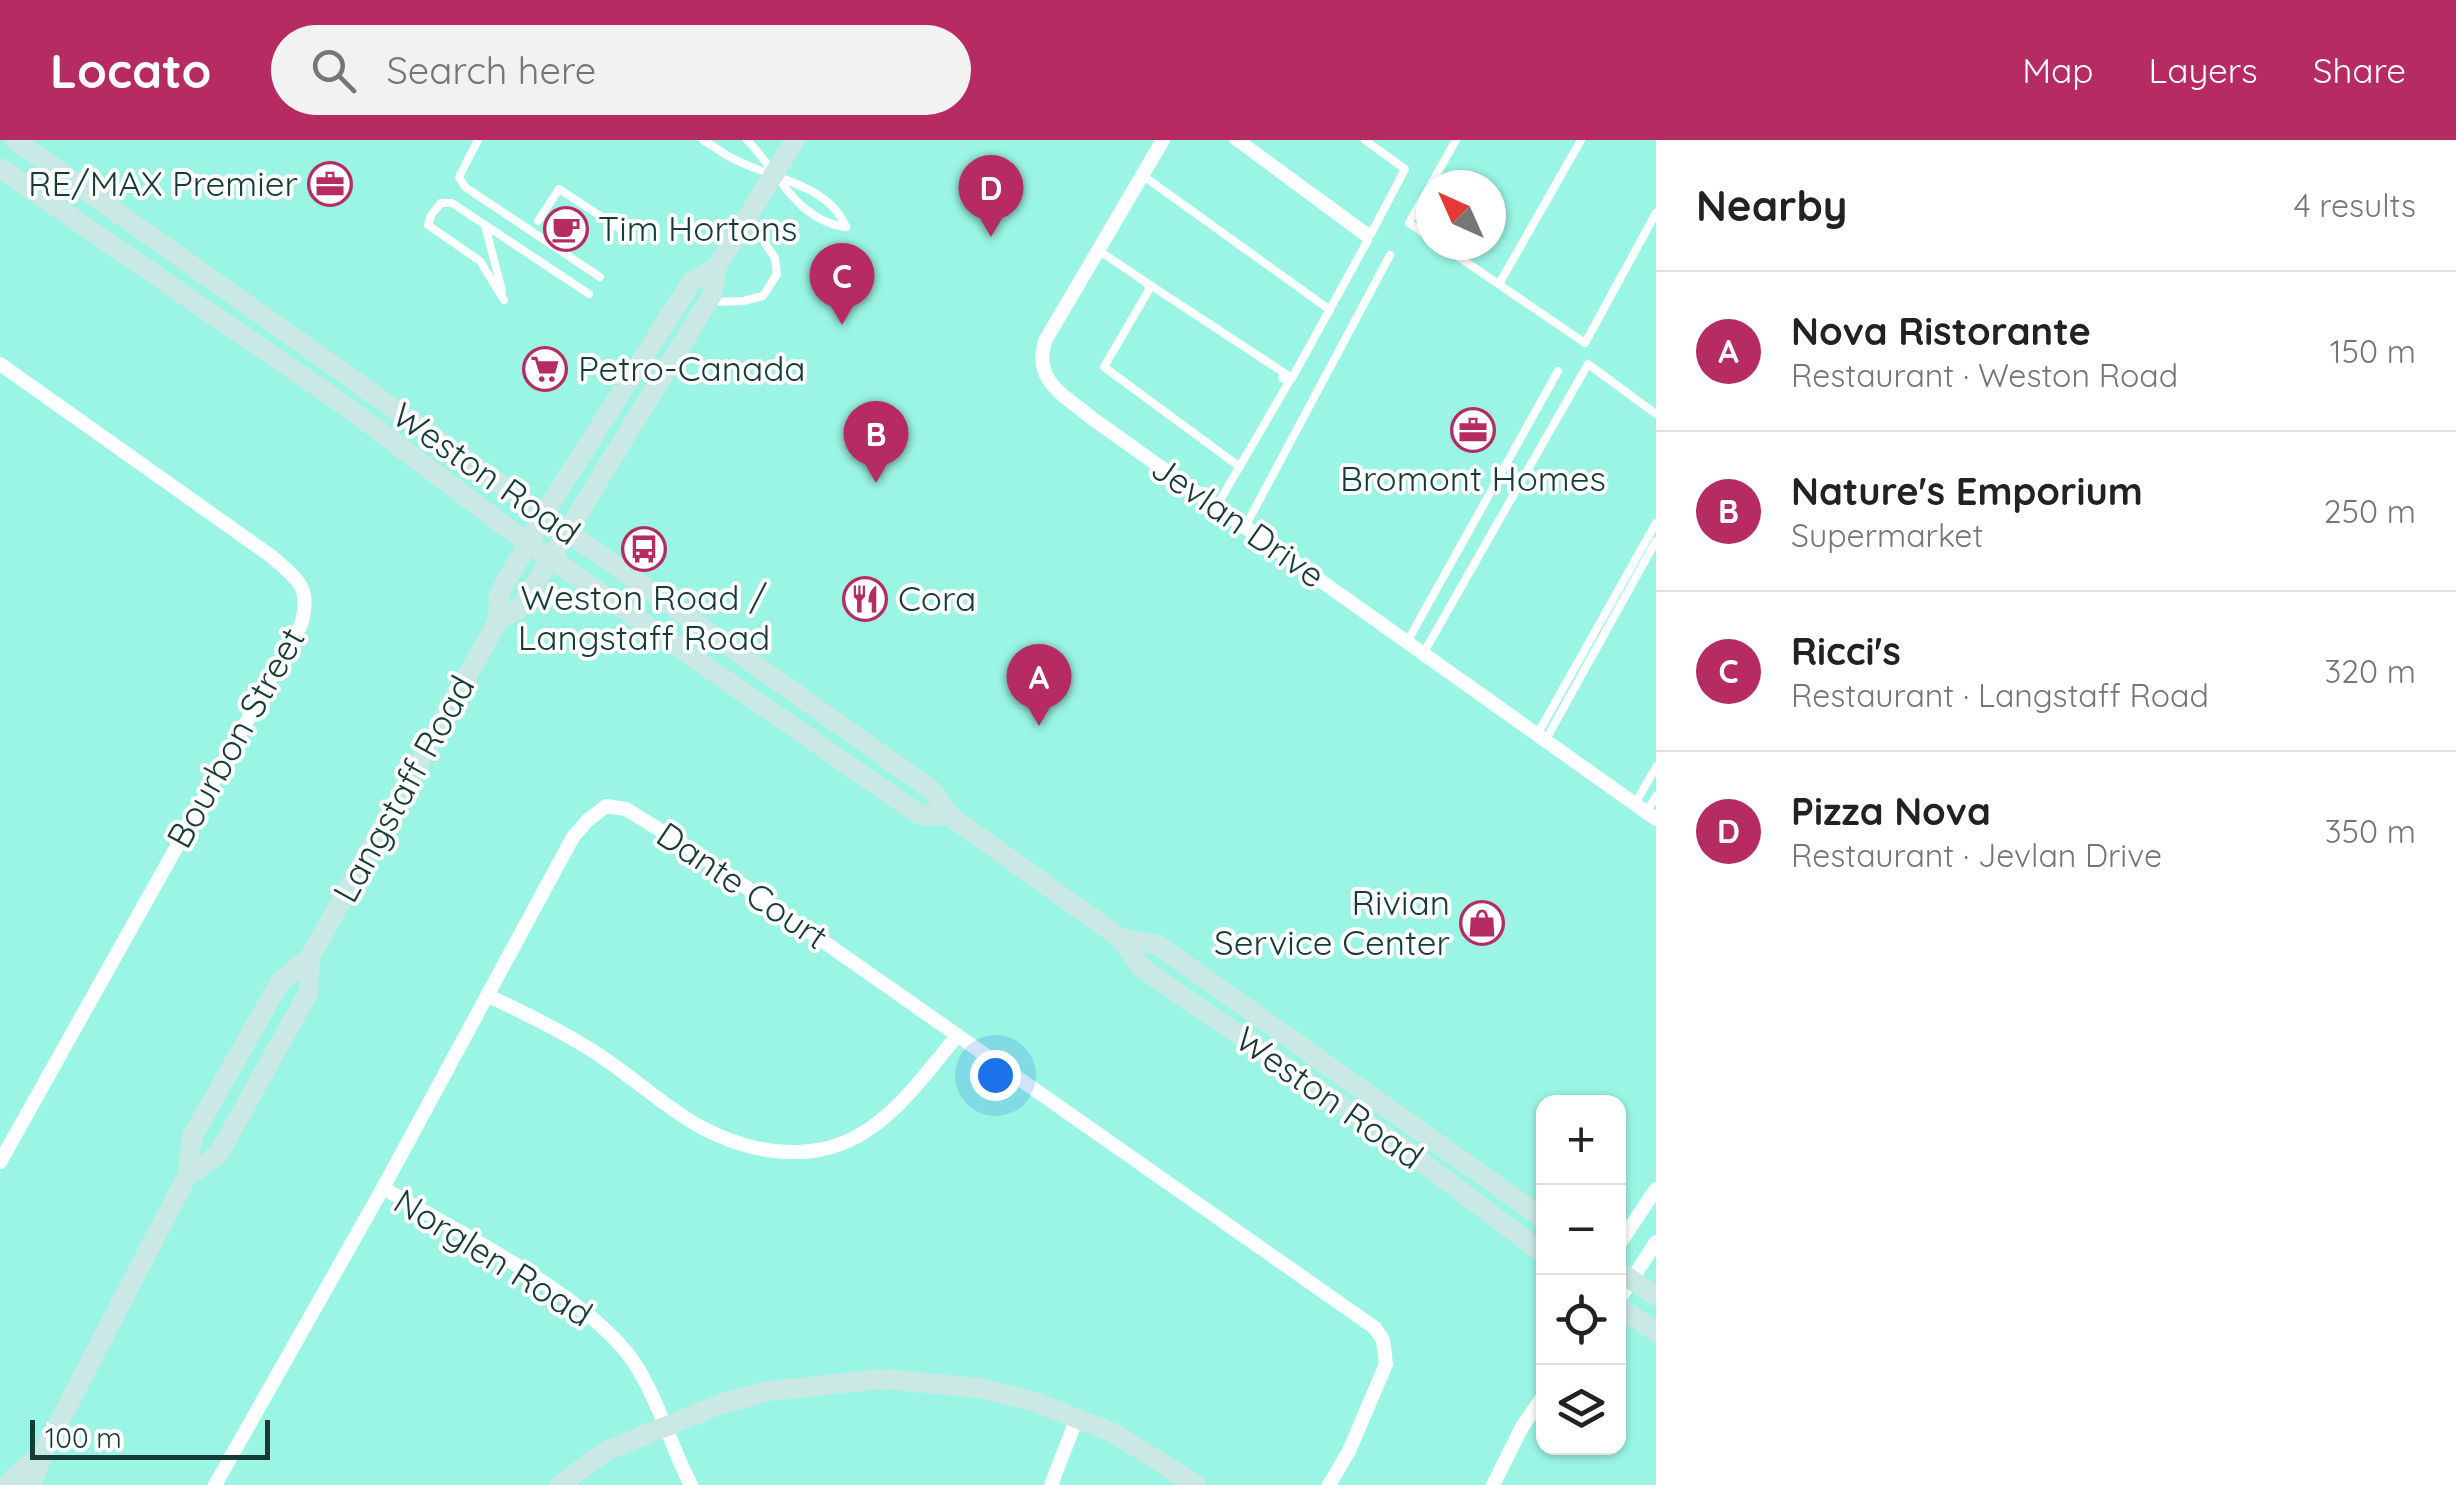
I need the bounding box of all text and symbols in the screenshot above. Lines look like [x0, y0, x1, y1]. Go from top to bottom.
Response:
search box [271, 25, 971, 115]
text: Locato [50, 40, 211, 100]
icon: search [306, 43, 361, 98]
text: Search here [386, 46, 596, 94]
text: Map [2022, 48, 2094, 92]
text: Layers [2149, 48, 2258, 92]
text: Share [2313, 48, 2406, 92]
pin: D [958, 154, 1024, 237]
place label: RE/MAX Premier [28, 161, 298, 205]
office icon: RE/MAX Premier [307, 161, 353, 207]
north arrow [1416, 170, 1506, 260]
text: Nearby [1696, 179, 1847, 232]
text: 4 results [2294, 185, 2416, 225]
cafe icon: Tim Hortons [543, 206, 589, 252]
place label: Tim Hortons [598, 206, 797, 250]
pin: C [810, 242, 874, 325]
text: Nova Ristorante [1791, 307, 2091, 355]
text: A [1718, 331, 1739, 371]
text: 150 m [2330, 331, 2416, 371]
supermarket icon: Petro-Canada [522, 346, 568, 392]
place label: Petro-Canada [578, 346, 806, 390]
text: Restaurant · Weston Road [1791, 355, 2178, 395]
street label: Weston Road [384, 392, 589, 554]
pin: B [844, 400, 908, 483]
office icon: Bromont Homes [1450, 407, 1496, 453]
street label: Jevlan Drive [1143, 445, 1334, 597]
place label: Bromont Homes [1340, 456, 1606, 500]
text: Nature's Emporium [1791, 467, 2143, 515]
text: B [1718, 491, 1739, 531]
text: 250 m [2324, 491, 2416, 531]
text: Supermarket [1791, 515, 1983, 555]
bus stop icon: Weston Road / Langstaff Road [621, 526, 667, 572]
place label: Weston Road / Langstaff Road [518, 575, 770, 659]
restaurant icon: Cora [842, 576, 888, 622]
place label: Cora [898, 576, 976, 620]
street label: Bourbon Street [156, 620, 314, 855]
text: Ricci's [1791, 627, 1901, 675]
pin: A [1006, 644, 1072, 726]
text: C [1718, 651, 1739, 691]
text: 320 m [2325, 651, 2416, 691]
street label: Langstaff Road [323, 667, 484, 910]
text: Restaurant · Langstaff Road [1791, 675, 2209, 715]
text: Pizza Nova [1791, 787, 1991, 835]
text: D [1717, 811, 1740, 851]
text: 350 m [2325, 811, 2416, 851]
street label: Dante Court [649, 812, 836, 958]
text: Restaurant · Jevlan Drive [1791, 835, 2162, 875]
place label: Rivian Service Center [1214, 880, 1450, 964]
shop icon: Rivian Service Center [1459, 900, 1505, 946]
street label: Weston Road [1227, 1016, 1432, 1178]
your location [970, 1050, 1021, 1101]
map controls [1536, 1095, 1626, 1455]
button: + [1536, 1095, 1626, 1185]
street label: Norglen Road [386, 1179, 601, 1336]
button: − [1536, 1185, 1626, 1275]
button: locate [1536, 1275, 1626, 1365]
button: layers [1536, 1365, 1626, 1455]
scale bar [30, 1415, 270, 1460]
text: 100 m [45, 1420, 122, 1455]

